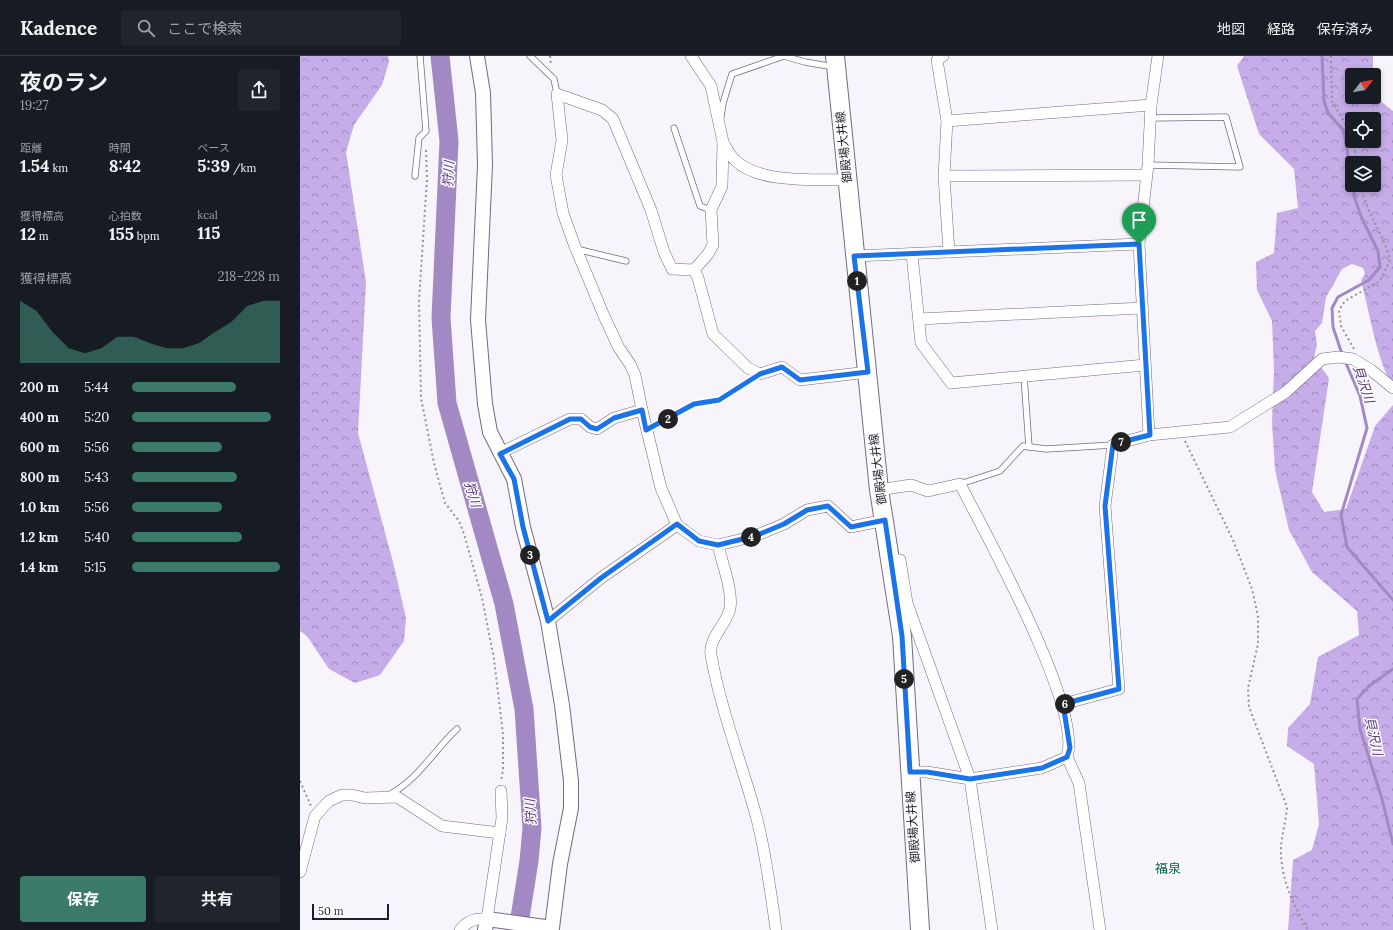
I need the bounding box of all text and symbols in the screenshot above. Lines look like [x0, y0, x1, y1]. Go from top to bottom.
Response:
search box [121, 10, 401, 46]
text: Kadence [20, 16, 97, 40]
icon: search [135, 17, 157, 39]
text: ここで検索 [167, 19, 242, 38]
text: 地図 [1217, 20, 1245, 38]
text: 経路 [1267, 20, 1295, 38]
text: 保存済み [1317, 20, 1373, 38]
text: 夜のラン [20, 68, 108, 96]
north arrow [1345, 68, 1381, 104]
map controls [1345, 68, 1381, 192]
button: share [238, 69, 280, 111]
text: 19:27 [20, 97, 48, 114]
street label: 御殿場大井線 [832, 110, 855, 184]
button: locate [1345, 112, 1381, 148]
text: 距離 [20, 141, 42, 155]
text: 時間 [109, 141, 131, 155]
text: ペース [197, 141, 230, 155]
text: 1.54 [20, 155, 50, 177]
text: 8:42 [109, 155, 141, 177]
text: 5:39 [197, 155, 230, 177]
button: layers [1345, 156, 1381, 192]
water label: 狩川 [439, 159, 458, 187]
text: km [50, 161, 68, 175]
text: /km [230, 161, 256, 175]
pin [1122, 203, 1156, 244]
text: kcal [197, 208, 218, 222]
text: 獲得標高 [20, 209, 64, 223]
text: 心拍数 [109, 209, 142, 223]
icon: arrive [1128, 209, 1150, 231]
text: 115 [197, 222, 220, 244]
text: 12 [20, 223, 36, 245]
text: 155 [109, 223, 134, 245]
text: m [36, 229, 49, 243]
text: bpm [134, 229, 160, 243]
text: 218–228 m [217, 268, 280, 285]
text: 獲得標高 [20, 270, 72, 287]
pin: 1 [847, 271, 867, 291]
text: 1 [855, 274, 859, 288]
water label: 貝沢川 [1349, 363, 1379, 407]
text: 200 m [20, 379, 59, 396]
text: 5:44 [84, 379, 108, 396]
text: 400 m [20, 409, 59, 426]
text: 5:20 [84, 409, 109, 426]
pin: 2 [658, 409, 678, 429]
text: 2 [665, 412, 671, 426]
street label: 御殿場大井線 [866, 432, 889, 506]
pin: 7 [1111, 432, 1131, 452]
text: 7 [1118, 435, 1124, 449]
text: 600 m [20, 439, 59, 456]
text: 5:56 [84, 439, 109, 456]
text: 800 m [20, 469, 59, 486]
text: 5:43 [84, 469, 109, 486]
water label: 狩川 [461, 479, 485, 511]
text: 1.0 km [20, 499, 59, 516]
text: 5:56 [84, 499, 109, 516]
pin: 4 [741, 527, 761, 547]
text: 1.2 km [20, 529, 58, 546]
text: 5:40 [84, 529, 109, 546]
text: 4 [748, 530, 754, 544]
pin: 3 [520, 545, 540, 565]
text: 3 [527, 548, 533, 562]
text: 1.4 km [20, 559, 59, 576]
text: 5:15 [84, 559, 106, 576]
pin: 5 [894, 669, 914, 689]
text: 5 [901, 672, 907, 686]
pin: 6 [1055, 694, 1075, 714]
text: 6 [1062, 697, 1068, 711]
water label: 貝沢川 [1361, 715, 1387, 759]
street label: 御殿場大井線 [903, 791, 922, 863]
water label: 狩川 [521, 797, 540, 825]
district label: 福泉 [1155, 860, 1181, 877]
button: 保存 [20, 876, 146, 922]
button: 共有 [154, 876, 280, 922]
scale bar [312, 902, 389, 921]
text: 50 m [318, 904, 344, 918]

